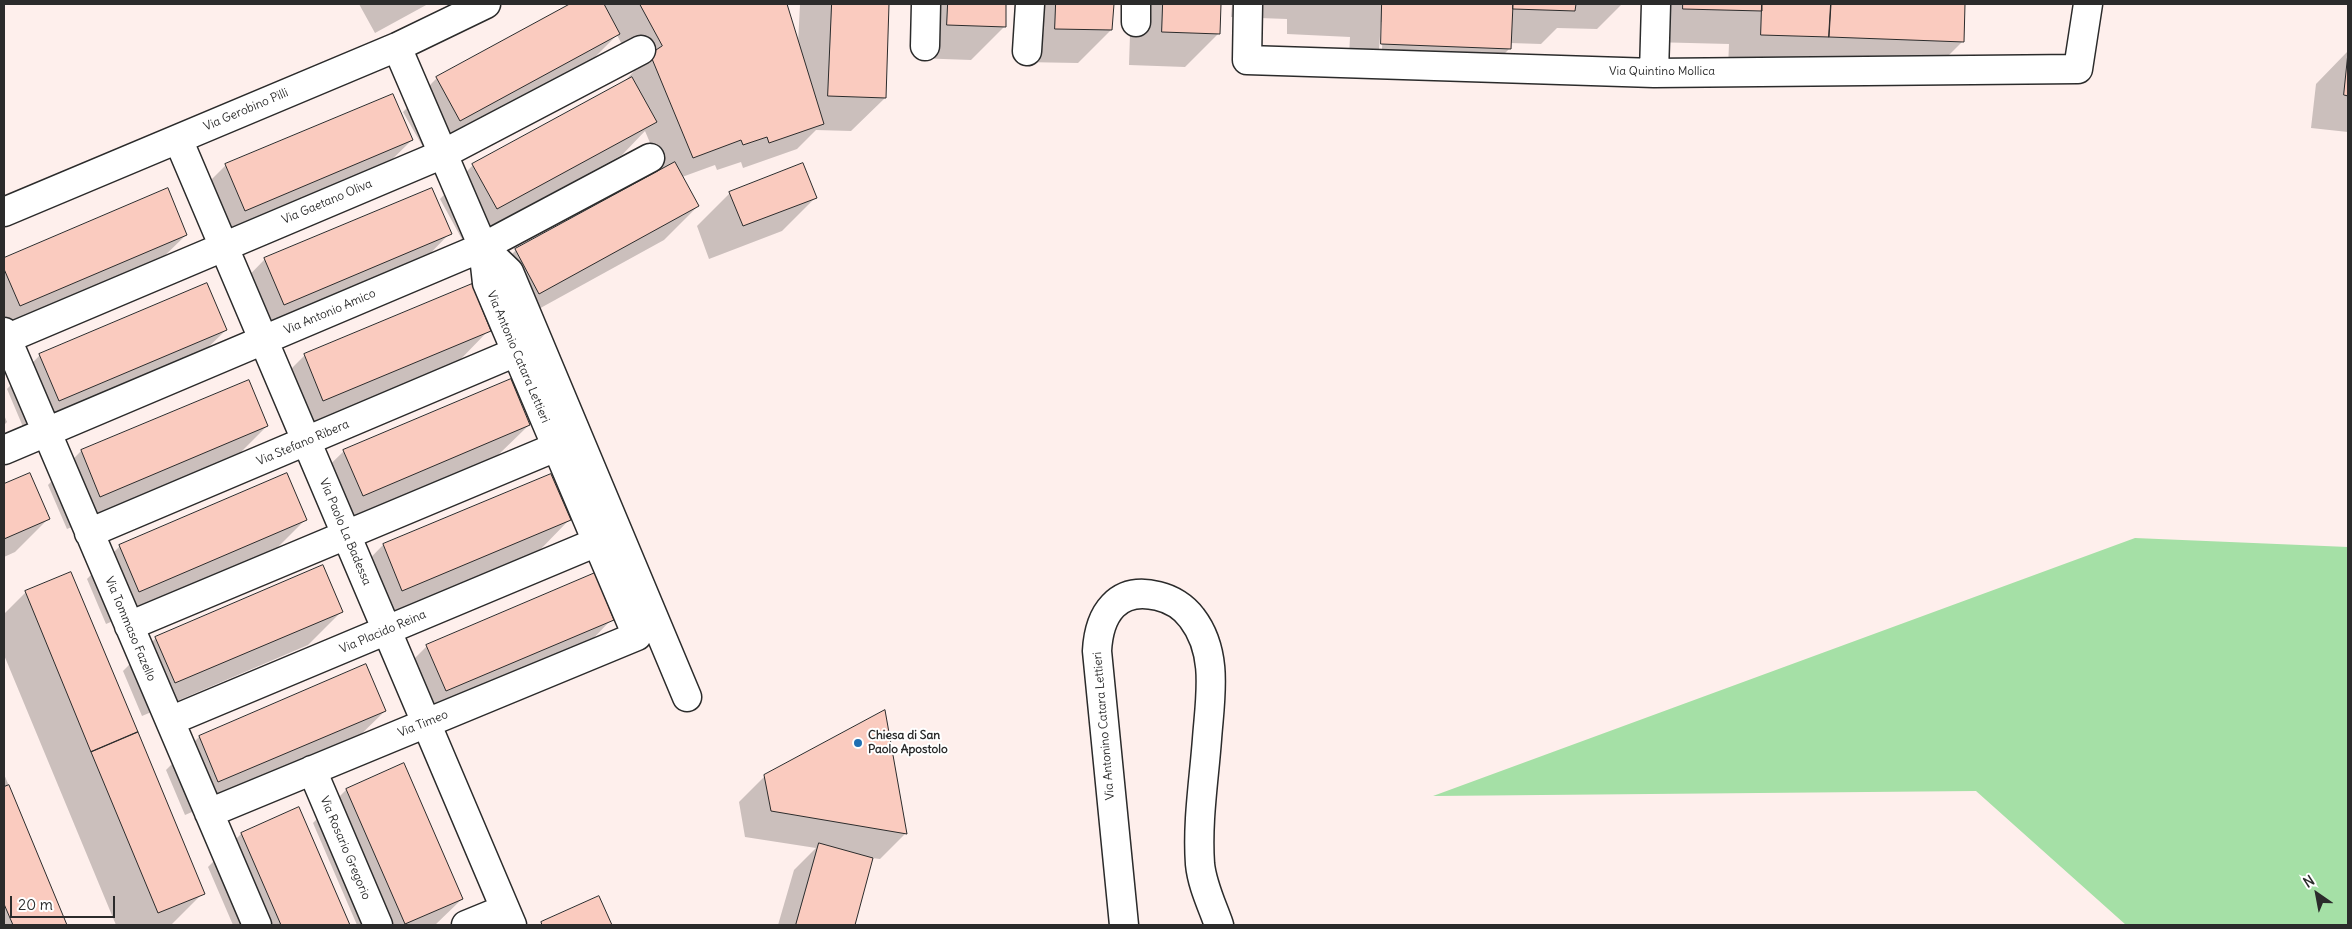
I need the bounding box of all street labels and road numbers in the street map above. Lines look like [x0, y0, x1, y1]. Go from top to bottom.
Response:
street label: Via Quintino Mollica [1609, 65, 1715, 79]
street label: Via Gerobino Pilli [202, 86, 290, 134]
street label: Via Gaetano Oliva [280, 177, 374, 227]
street label: Via Antonio Amico [282, 286, 378, 338]
street label: Via Antonio Catara Lettieri [484, 289, 552, 425]
street label: Via Stefano Ribera [255, 417, 351, 469]
street label: Via Paolo La Badessa [316, 476, 374, 588]
street label: Via Tommaso Fazello [101, 575, 159, 683]
street label: Via Placido Reina [338, 607, 428, 657]
street label: Via Antonino Catara Lettieri [1090, 651, 1118, 801]
street label: Via Timeo [396, 707, 450, 741]
street label: Via Rosario Gregorio [317, 794, 373, 902]

